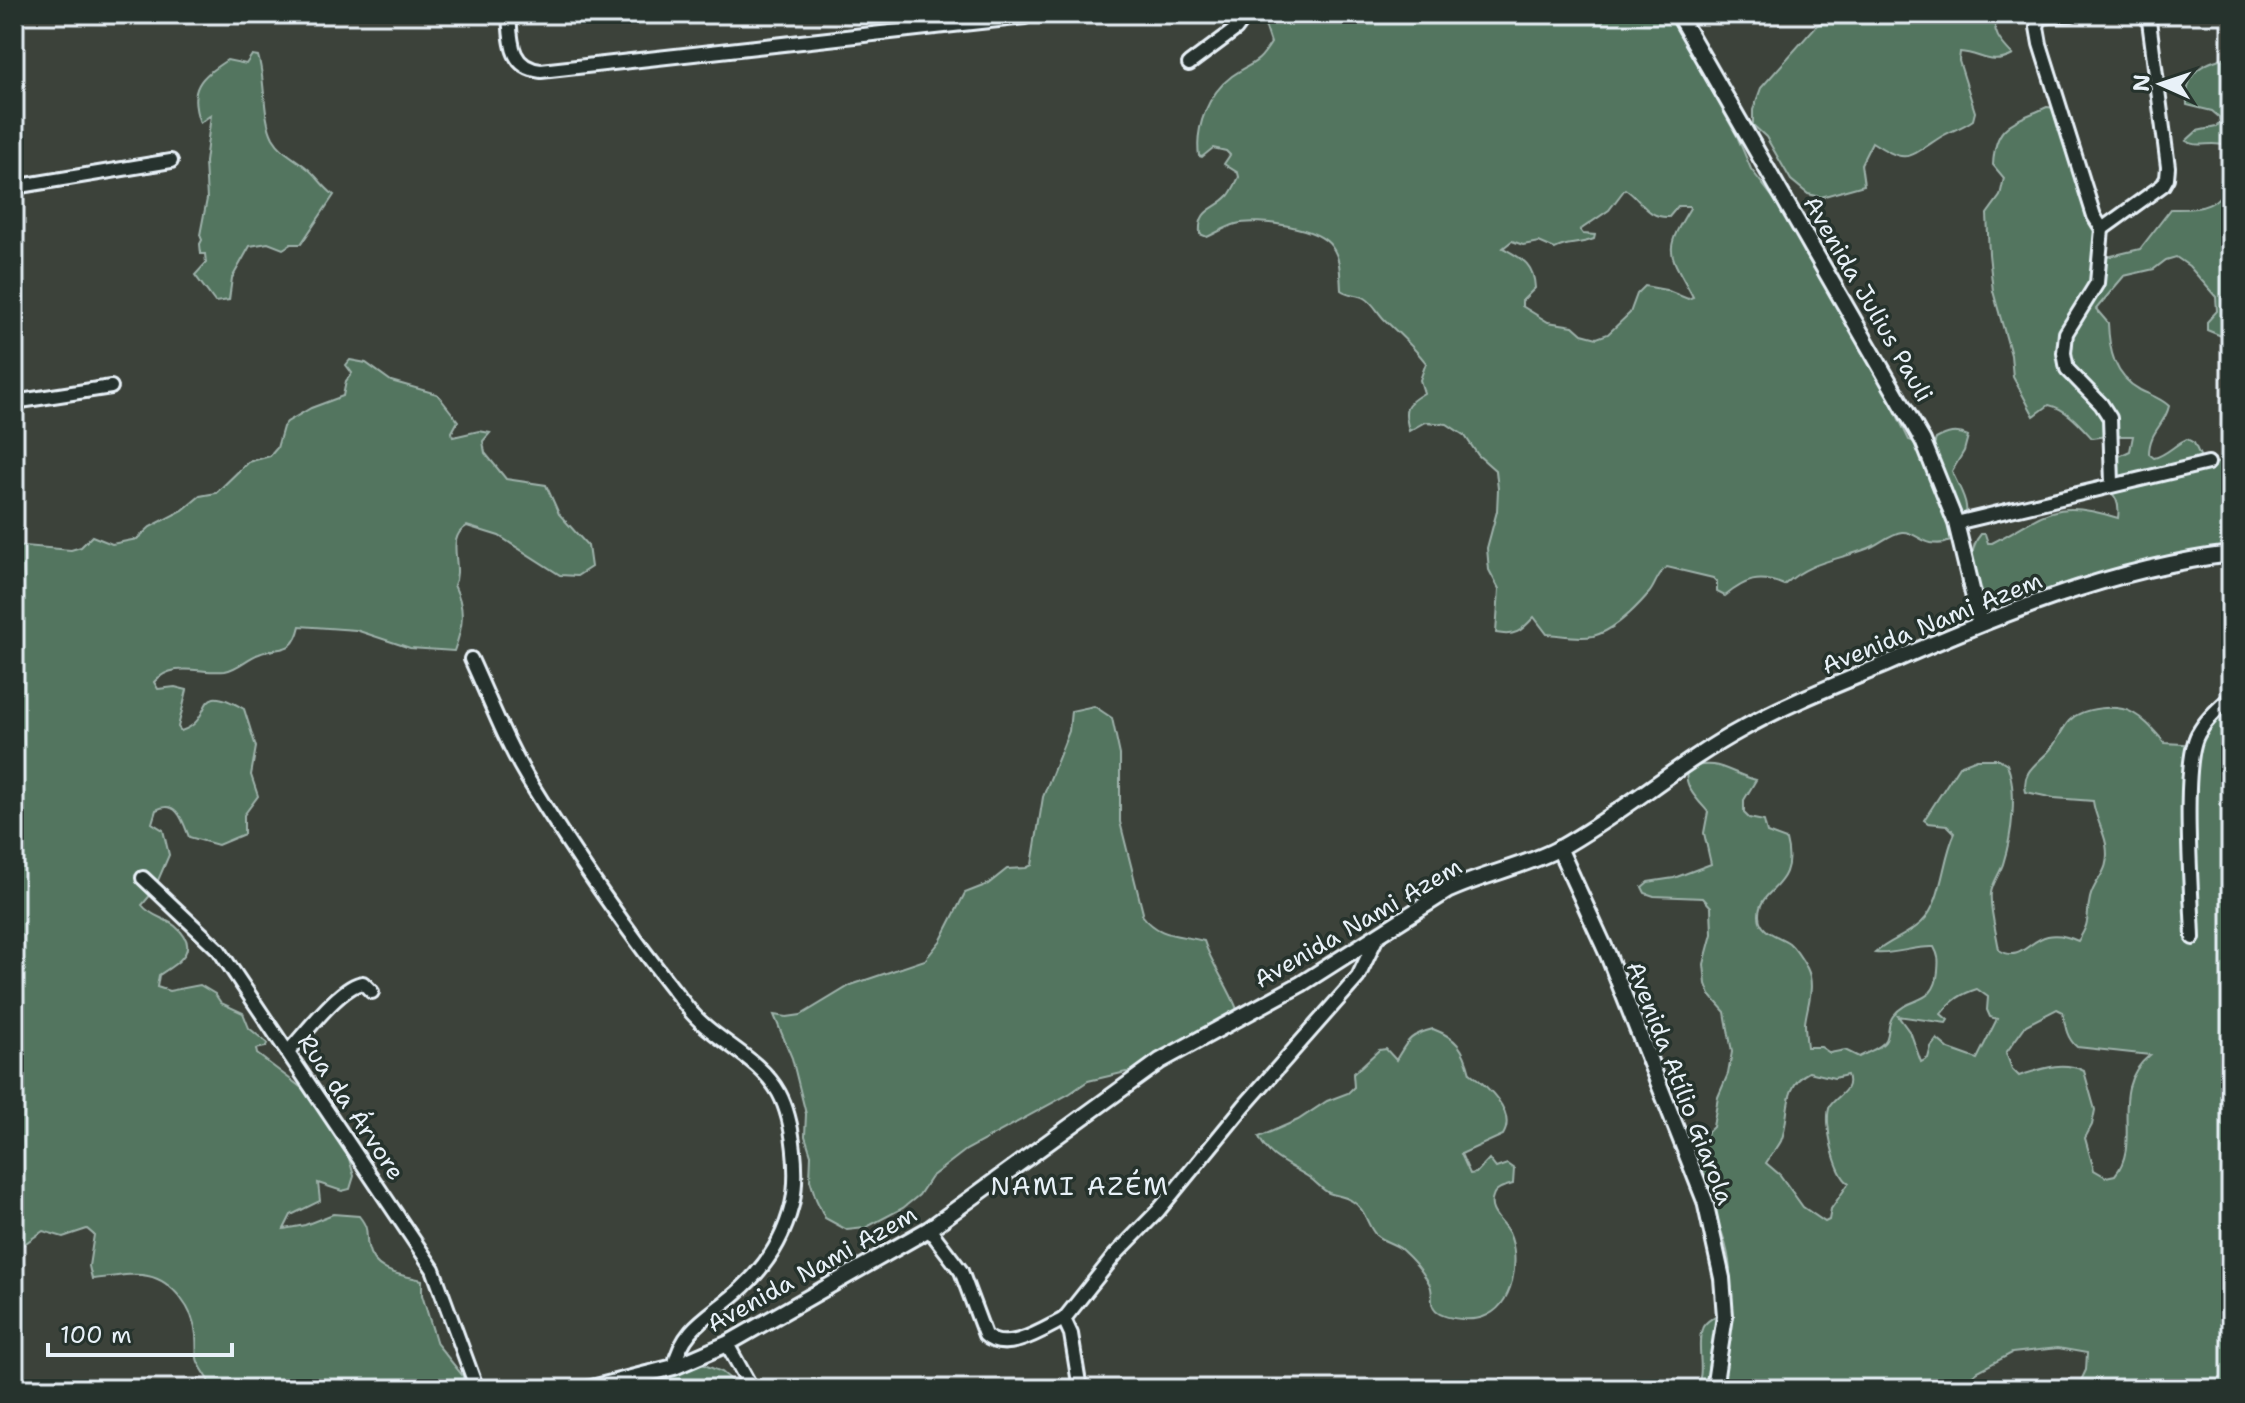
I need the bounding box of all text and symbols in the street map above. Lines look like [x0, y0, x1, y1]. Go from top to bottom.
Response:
north arrow [2121, 44, 2201, 124]
text: N [2127, 74, 2156, 92]
street label: Avenida Julius Pauli [1796, 190, 1940, 408]
street label: Avenida Nami Azem [1817, 564, 2047, 682]
street label: Avenida Nami Azem [1248, 850, 1468, 996]
street label: Avenida Atílio Giarola [1619, 957, 1741, 1209]
street label: Rua da Árvore [290, 1028, 412, 1186]
district label: NAMI AZÉM [990, 1168, 1170, 1203]
street label: Avenida Nami Azem [701, 1198, 923, 1340]
scale bar [48, 1307, 232, 1357]
text: 100 m [60, 1319, 132, 1351]

